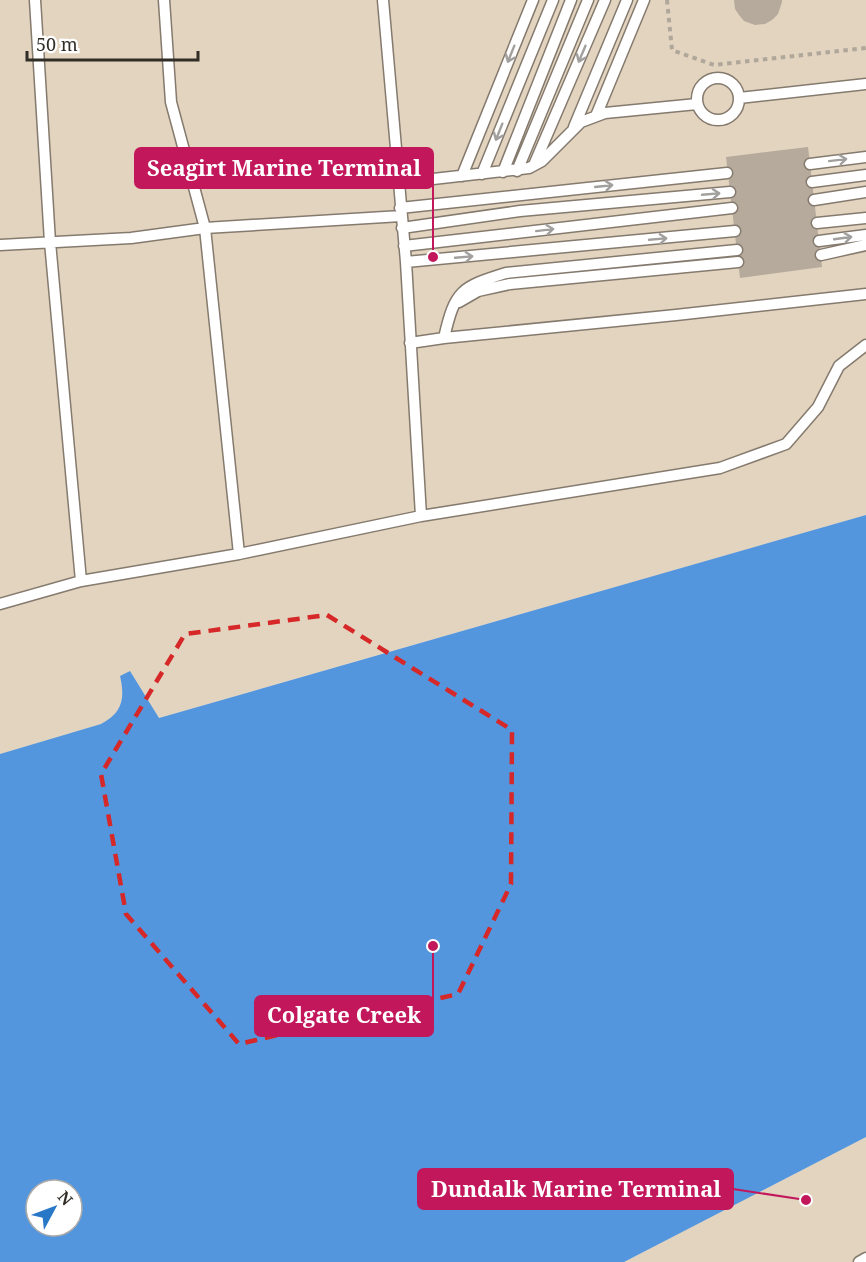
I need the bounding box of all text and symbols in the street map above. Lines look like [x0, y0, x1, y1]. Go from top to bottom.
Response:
scale bar [27, 24, 198, 62]
text: 50 m [36, 32, 78, 56]
one-way arrow [505, 44, 516, 63]
one-way arrow [576, 44, 587, 62]
one-way arrow [493, 122, 504, 141]
callout: Seagirt Marine Terminal [135, 148, 433, 188]
text: Seagirt Marine Terminal [147, 152, 421, 182]
one-way arrow [827, 154, 847, 165]
one-way arrow [594, 180, 613, 191]
one-way arrow [700, 188, 720, 199]
one-way arrow [535, 224, 555, 235]
one-way arrow [832, 232, 852, 243]
one-way arrow [648, 233, 667, 244]
one-way arrow [453, 251, 473, 262]
callout: Colgate Creek [255, 996, 433, 1036]
text: Colgate Creek [267, 999, 421, 1029]
callout: Dundalk Marine Terminal [418, 1169, 733, 1209]
text: Dundalk Marine Terminal [431, 1173, 721, 1203]
north arrow [24, 1178, 84, 1238]
text: N [53, 1186, 78, 1210]

